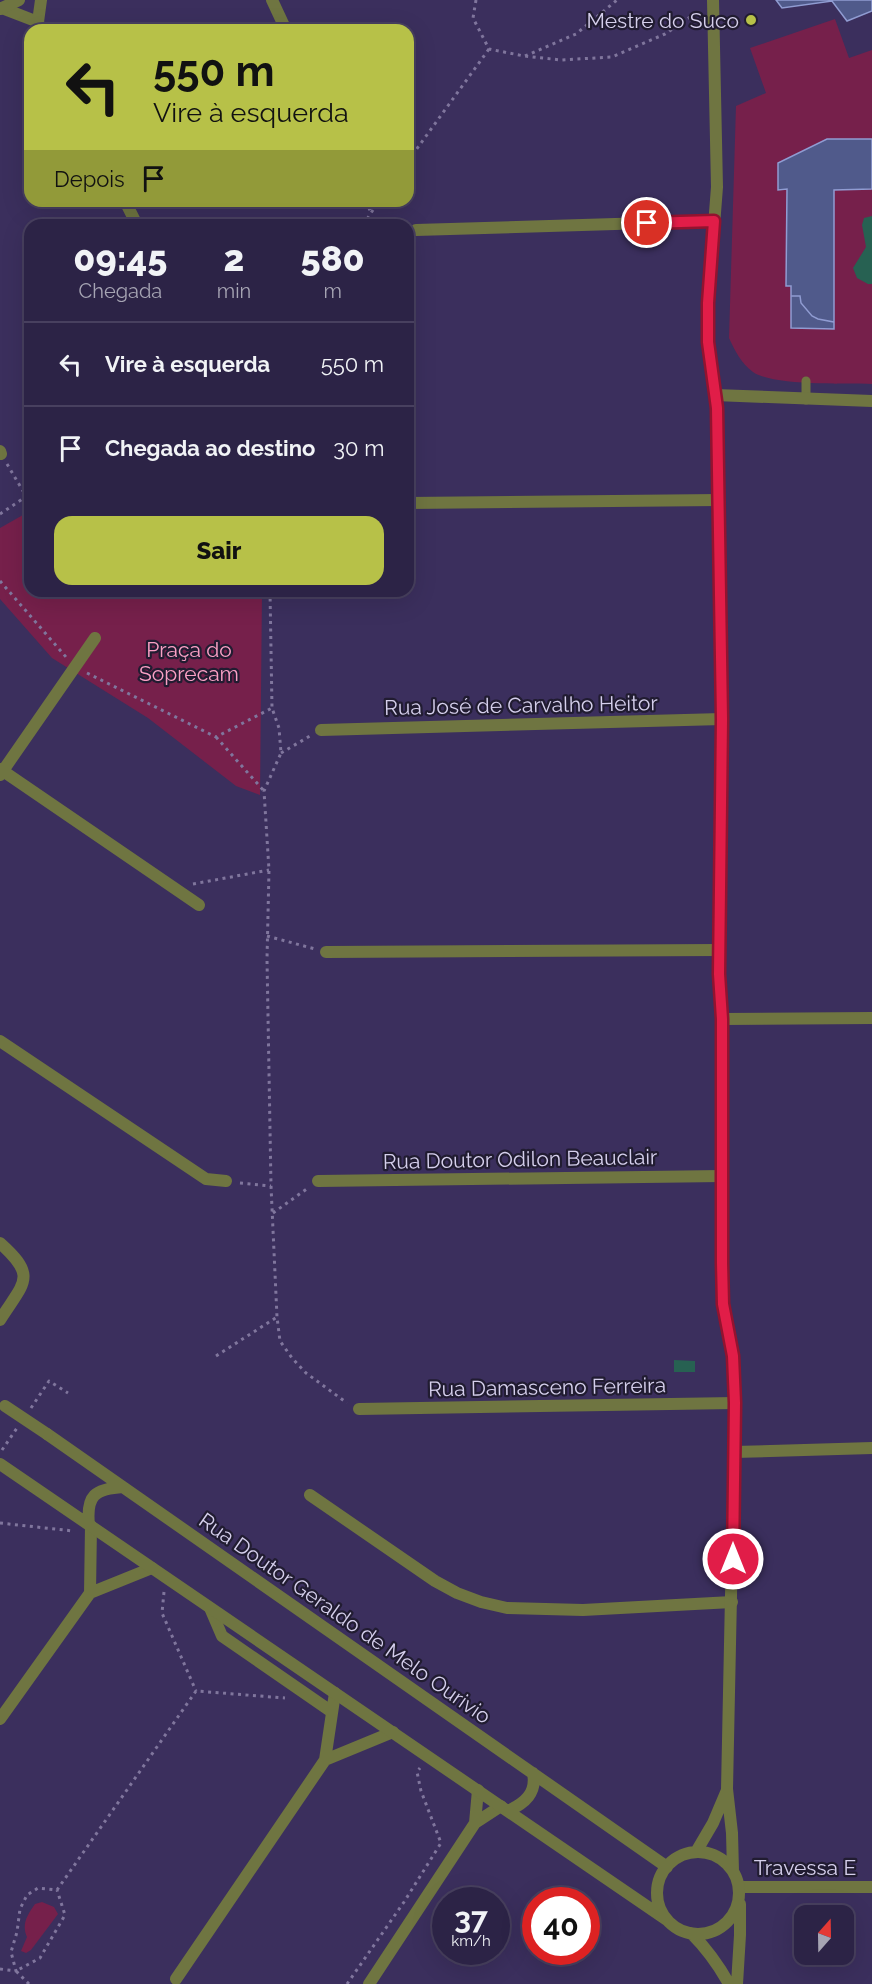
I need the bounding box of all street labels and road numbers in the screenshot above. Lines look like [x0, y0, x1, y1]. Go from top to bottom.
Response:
street label: Rua José de Carvalho Heitor [384, 690, 659, 720]
street label: Rua Doutor Odilon Beauclair [383, 1144, 658, 1174]
street label: Rua Damasceno Ferreira [428, 1372, 666, 1402]
street label: Rua Doutor Geraldo de Melo Ourivio [194, 1507, 496, 1729]
street label: Travessa E [754, 1855, 856, 1880]

